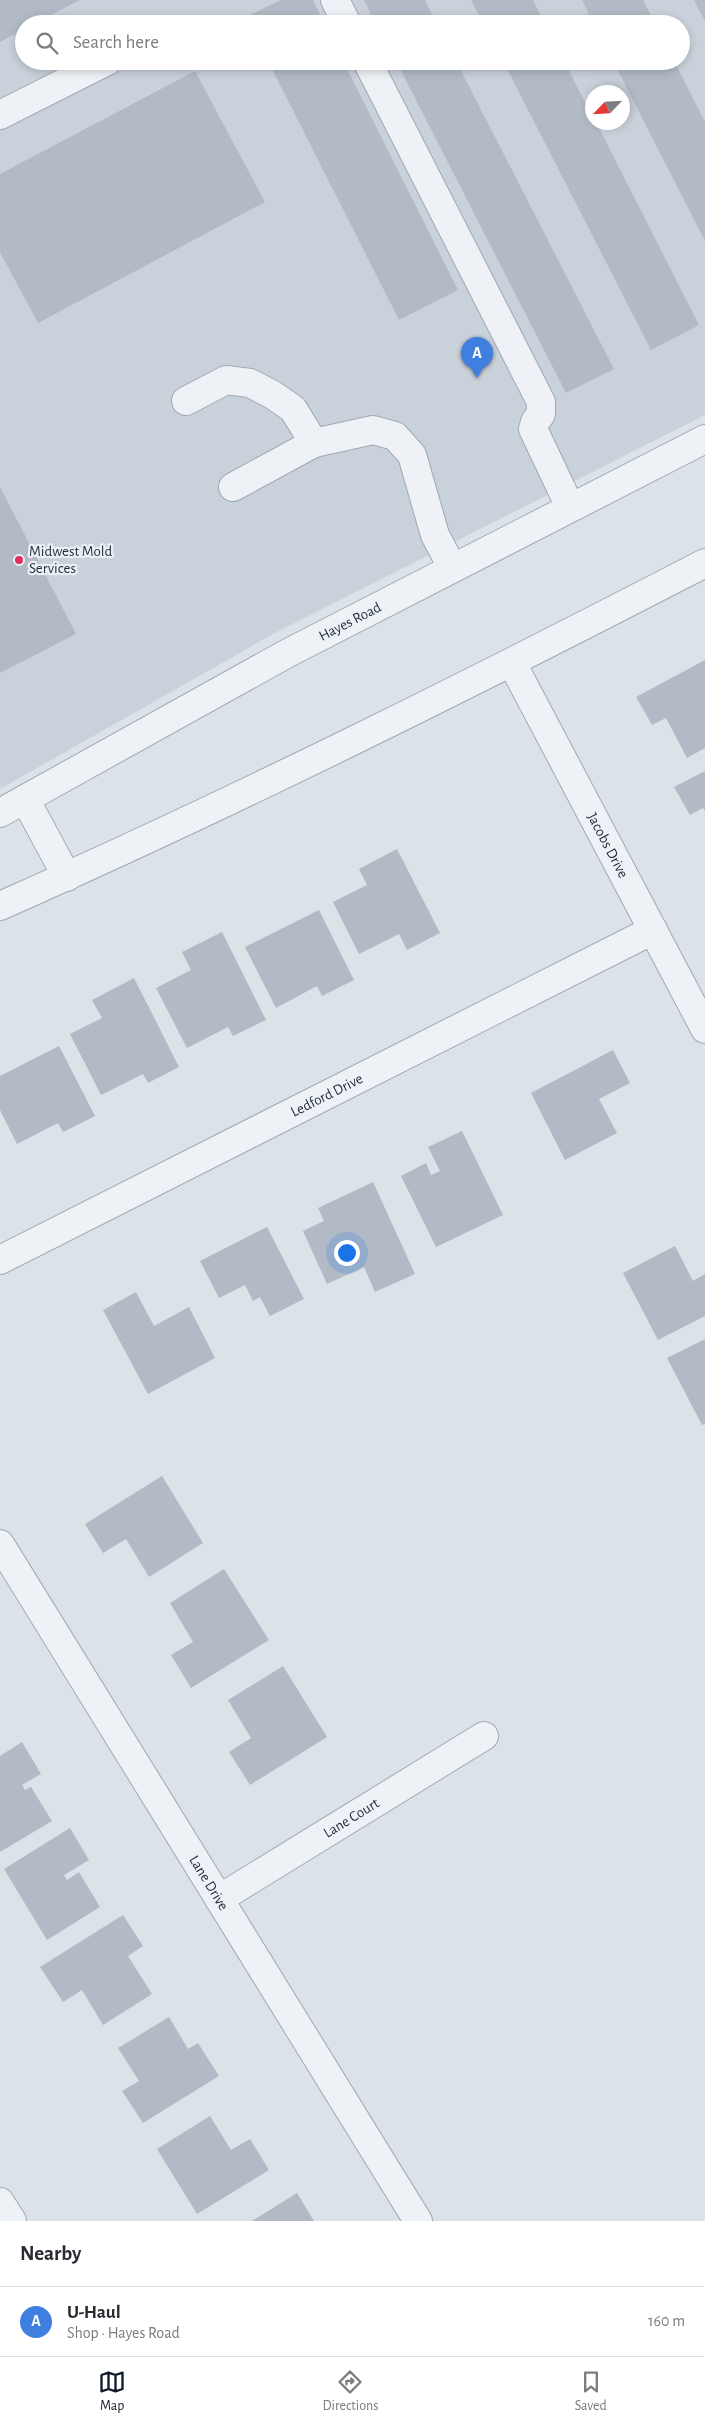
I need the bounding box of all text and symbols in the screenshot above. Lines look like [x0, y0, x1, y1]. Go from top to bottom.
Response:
search box [15, 15, 690, 70]
icon: search [33, 29, 61, 57]
text: Search here [73, 33, 159, 52]
north arrow [585, 85, 630, 130]
pin: A [461, 337, 493, 378]
place label: Midwest Mold Services [29, 544, 112, 576]
marker: Midwest Mold Services [13, 554, 25, 566]
street label: Hayes Road [317, 599, 384, 644]
street label: Jacobs Drive [584, 810, 631, 881]
street label: Ledford Drive [288, 1071, 365, 1120]
your location [334, 1240, 360, 1266]
street label: Lane Court [321, 1795, 382, 1841]
street label: Lane Drive [186, 1853, 231, 1913]
text: Nearby [20, 2243, 81, 2264]
text: U-Haul [67, 2303, 121, 2322]
text: A [31, 2313, 41, 2329]
text: 160 m [648, 2313, 685, 2329]
text: Shop · Hayes Road [67, 2325, 180, 2341]
tab: Map [98, 2368, 126, 2415]
tab: Directions [323, 2368, 378, 2415]
tab: Saved [575, 2368, 607, 2415]

